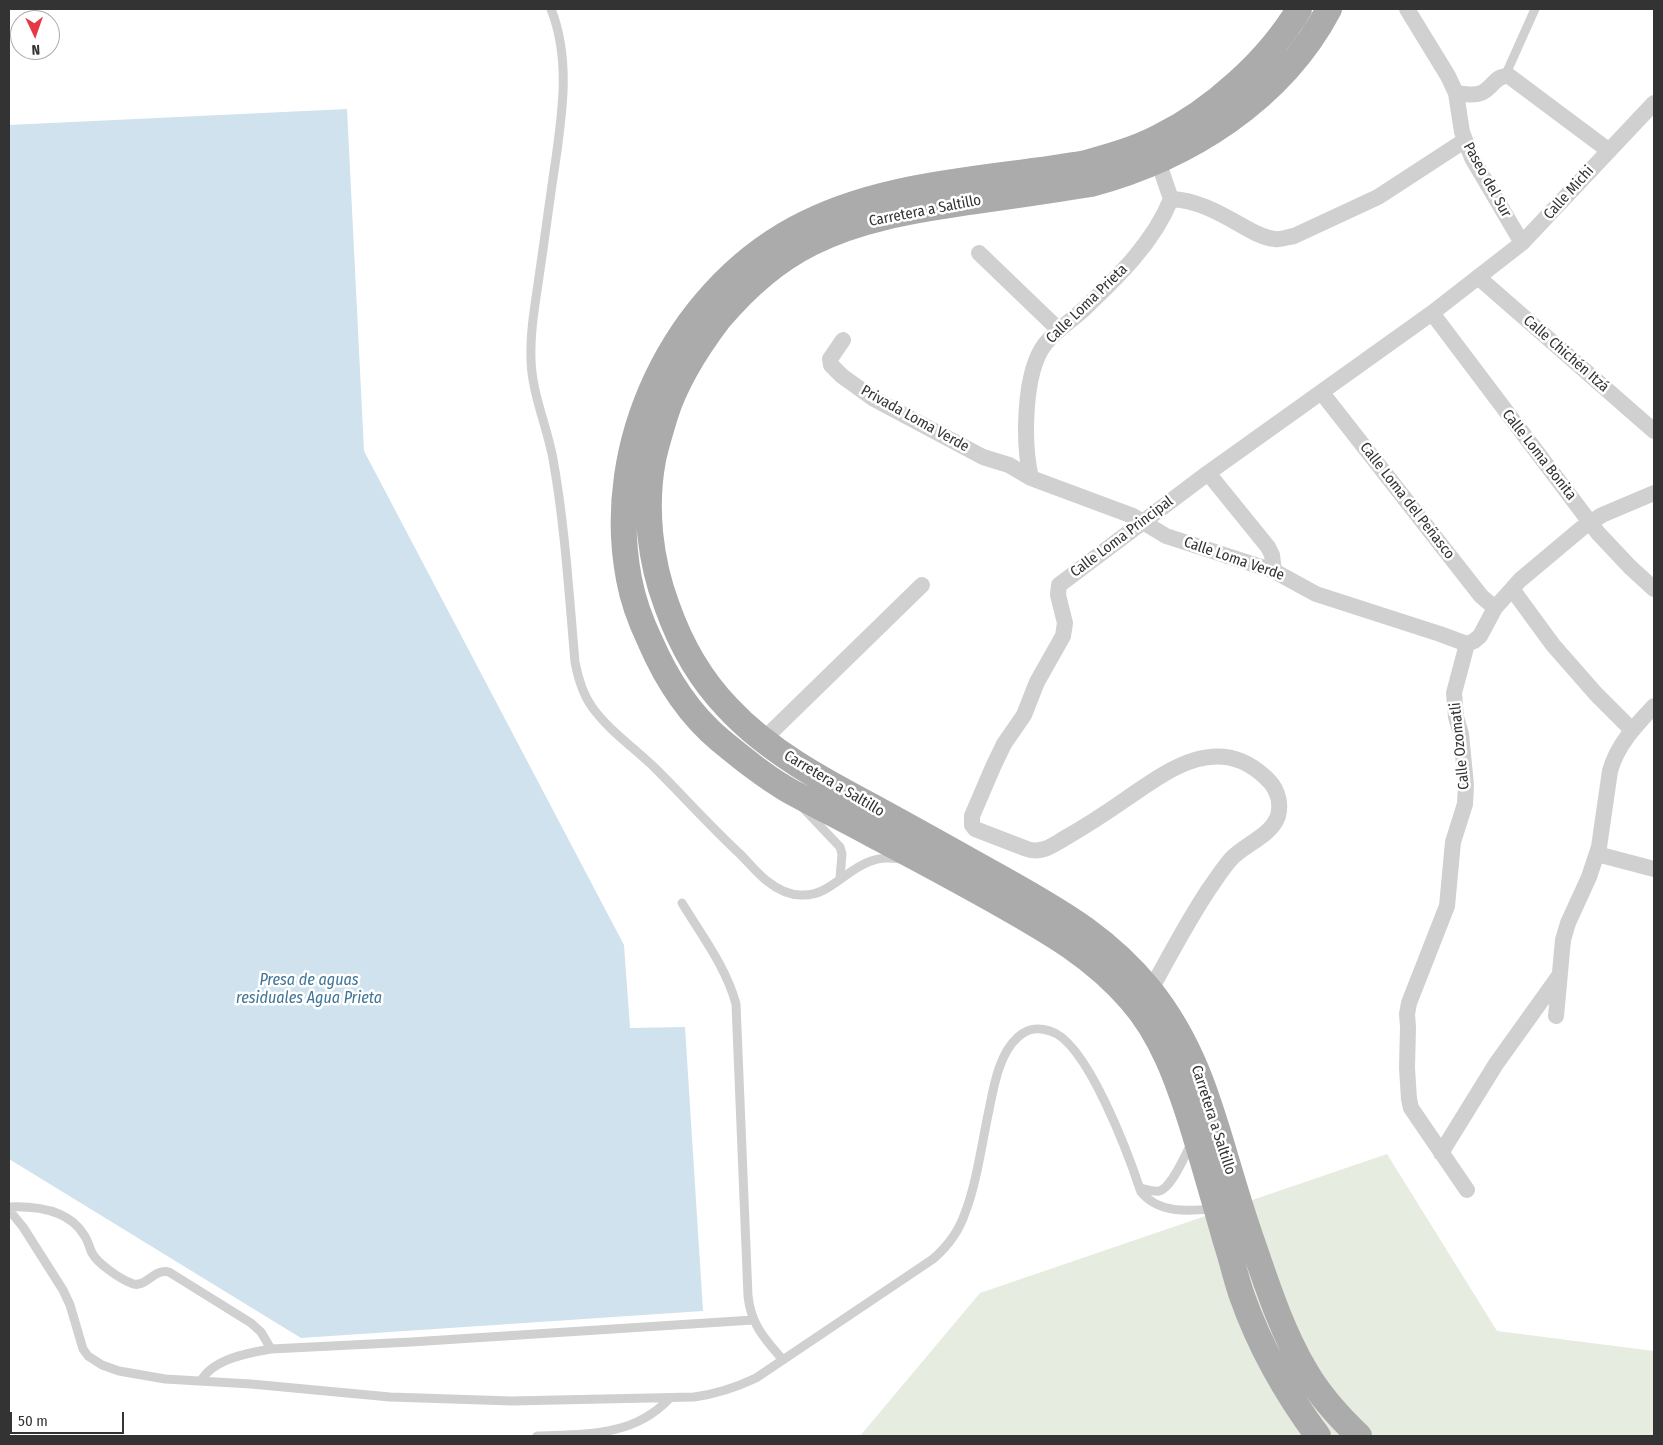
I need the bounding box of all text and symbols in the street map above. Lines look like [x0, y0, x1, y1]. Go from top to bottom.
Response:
north arrow [10, 10, 60, 60]
text: N [31, 41, 40, 58]
street label: Paseo del Sur [1459, 139, 1515, 221]
street label: Calle Michi [1540, 162, 1598, 224]
street label: Carretera a Saltillo [867, 191, 983, 231]
street label: Calle Loma Prieta [1043, 261, 1131, 347]
street label: Calle Chichén Itzá [1519, 312, 1613, 396]
street label: Privada Loma Verde [858, 382, 972, 456]
street label: Calle Loma Bonita [1498, 406, 1580, 504]
street label: Calle Loma del Peñasco [1356, 439, 1458, 563]
street label: Calle Loma Principal [1067, 493, 1177, 581]
street label: Calle Loma Verde [1181, 533, 1287, 585]
street label: Calle Ozomatli [1446, 701, 1474, 791]
street label: Carretera a Saltillo [781, 747, 887, 821]
water label: Presa de aguas residuales Agua Prieta [236, 971, 382, 1009]
street label: Carretera a Saltillo [1187, 1063, 1239, 1177]
scale bar [12, 1402, 126, 1434]
text: 50 m [18, 1412, 48, 1430]

